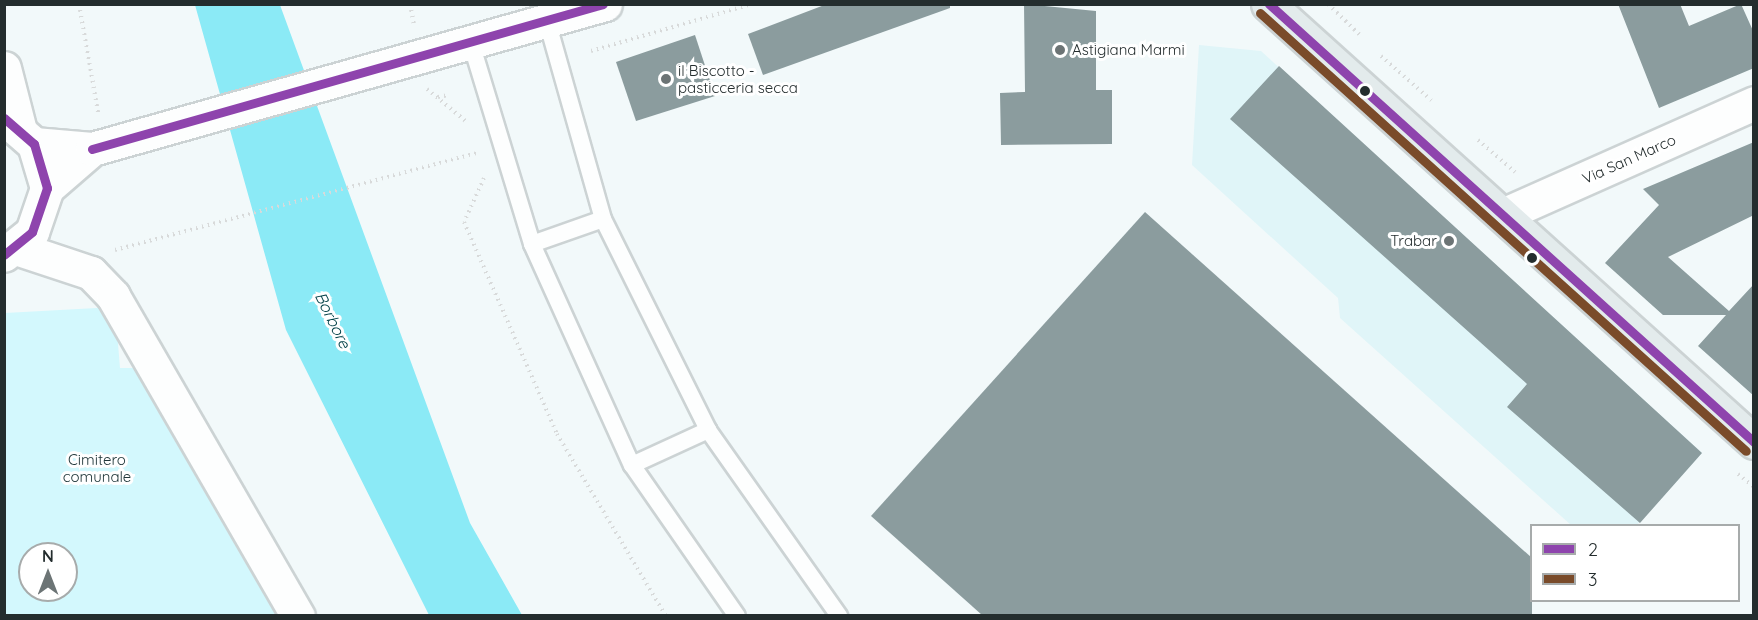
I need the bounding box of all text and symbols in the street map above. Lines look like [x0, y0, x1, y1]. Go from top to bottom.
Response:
place label: Astigiana Marmi [1072, 41, 1185, 59]
marker: Astigiana Marmi [1053, 43, 1067, 57]
place label: il Biscotto - pasticceria secca [678, 61, 798, 96]
marker: il Biscotto - pasticceria secca [659, 72, 673, 86]
unlabelled marker [1359, 85, 1371, 97]
street label: Via San Marco [1579, 130, 1679, 188]
place label: Trabar [1390, 232, 1437, 250]
marker: Trabar [1442, 234, 1456, 248]
unlabelled marker [1526, 252, 1538, 264]
water label: Borbore [311, 289, 355, 351]
park label: Cimitero comunale [63, 450, 131, 485]
legend [1530, 524, 1740, 602]
text: 2 [1588, 538, 1598, 561]
north arrow [18, 542, 78, 602]
text: N [42, 546, 54, 566]
text: 3 [1588, 568, 1597, 591]

